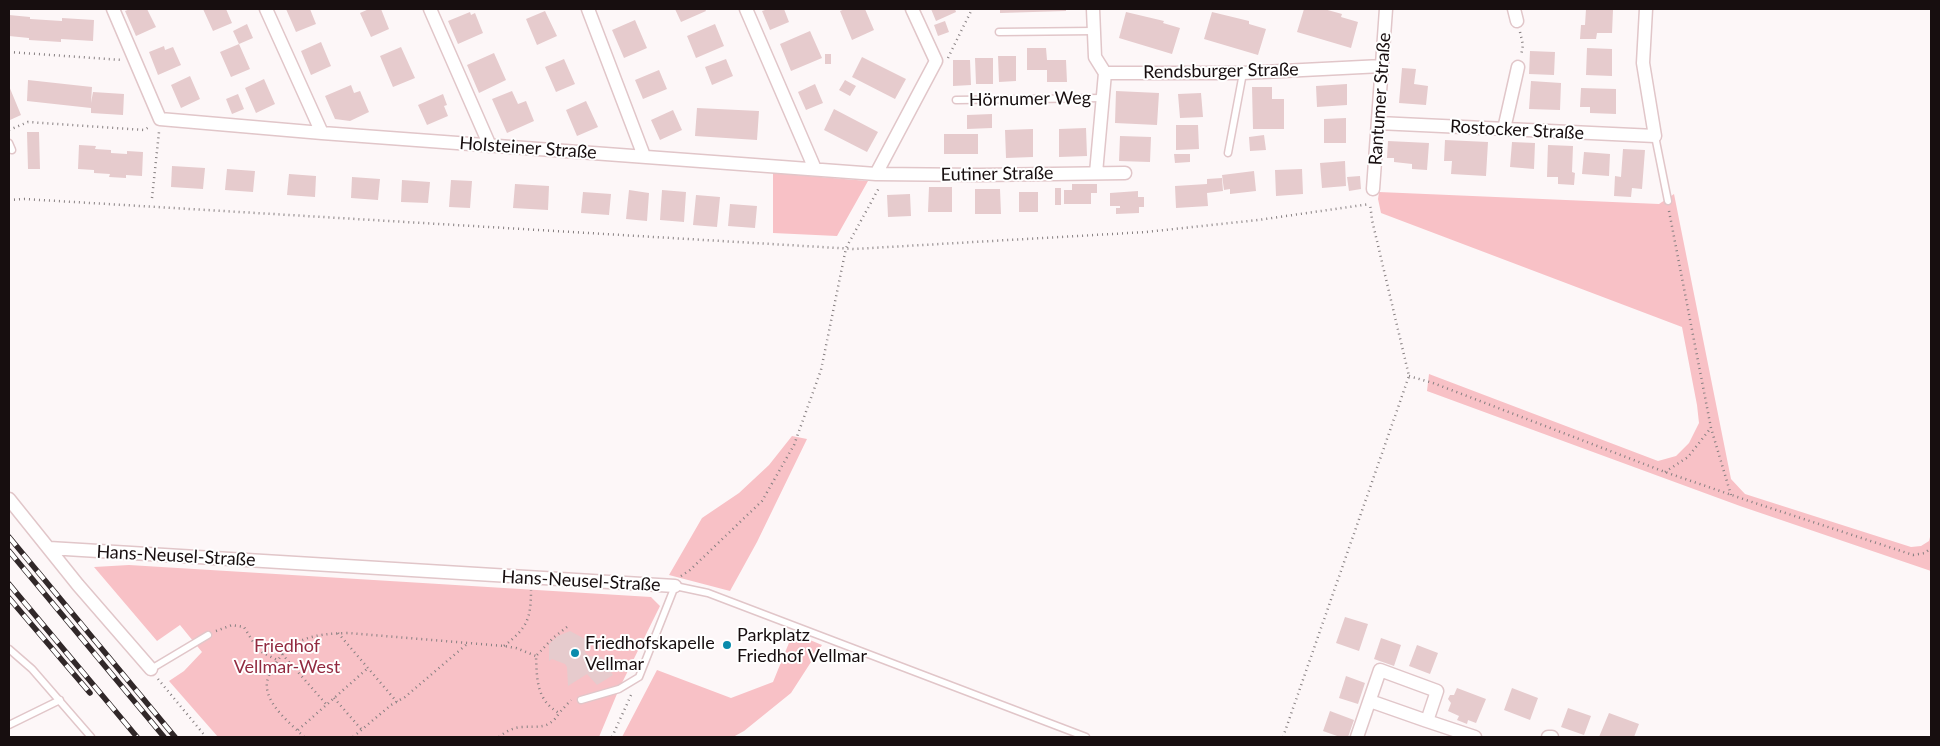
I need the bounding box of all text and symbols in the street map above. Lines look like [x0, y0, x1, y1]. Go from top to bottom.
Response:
street label: Rantumer Straße [1365, 32, 1395, 166]
street label: Rendsburger Straße [1143, 59, 1299, 83]
street label: Hörnumer Weg [969, 87, 1091, 111]
street label: Rostocker Straße [1449, 116, 1585, 144]
street label: Holsteiner Straße [459, 132, 597, 164]
street label: Eutiner Straße [940, 162, 1054, 186]
street label: Hans-Neusel-Straße [96, 541, 256, 571]
street label: Hans-Neusel-Straße [501, 566, 661, 596]
place label: Parkplatz Friedhof Vellmar [737, 624, 867, 666]
place label: Friedhofskapelle Vellmar [585, 632, 715, 674]
park label: Friedhof Vellmar-West [234, 635, 340, 678]
marker: Parkplatz Friedhof Vellmar [721, 639, 733, 651]
marker: Friedhofskapelle Vellmar [569, 647, 581, 659]

